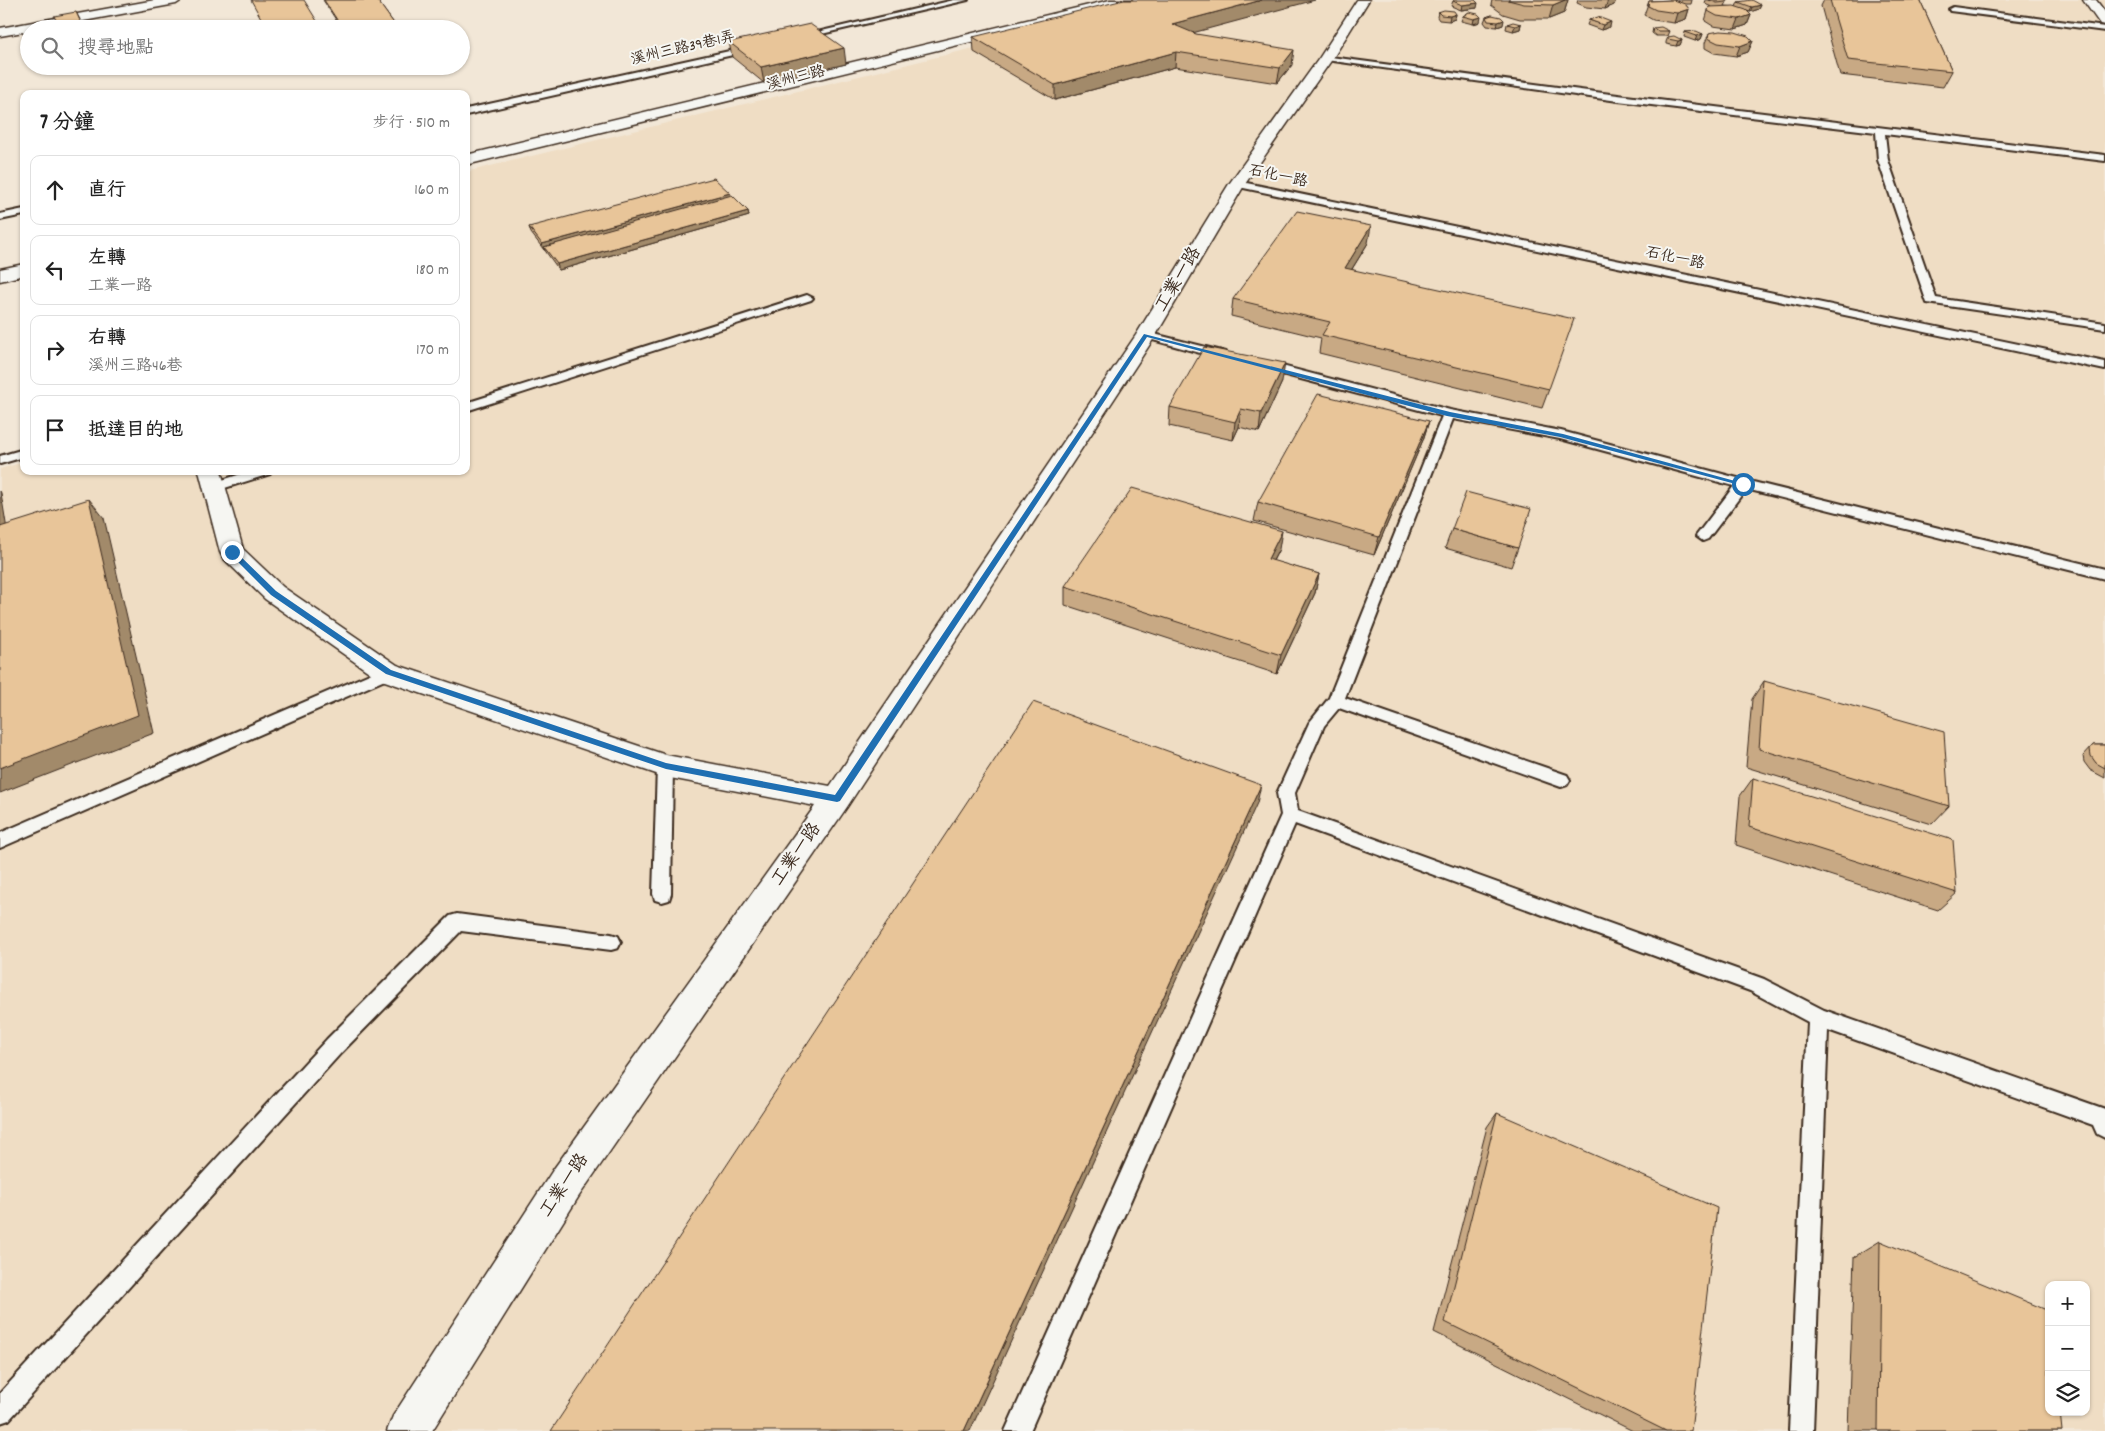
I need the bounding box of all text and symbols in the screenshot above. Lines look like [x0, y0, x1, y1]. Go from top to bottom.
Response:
search box [20, 20, 470, 75]
street label: 溪州三路39巷1弄 [628, 26, 738, 72]
icon: search [38, 34, 66, 62]
text: 搜尋地點 [78, 36, 154, 63]
street label: 溪州三路 [764, 61, 828, 97]
text: 7 分鐘 [40, 109, 95, 139]
text: 步行 · 510 m [373, 112, 450, 135]
street label: 石化一路 [1246, 160, 1310, 194]
icon: ahead [41, 176, 69, 204]
text: 直行 [88, 178, 126, 205]
text: 160 m [414, 179, 449, 202]
street label: 石化一路 [1643, 242, 1707, 276]
street label: 工業一路 [1150, 243, 1208, 317]
text: 左轉 [88, 246, 126, 273]
icon: left [41, 256, 69, 284]
text: 180 m [416, 259, 449, 282]
text: 工業一路 [88, 275, 152, 298]
text: 右轉 [88, 326, 126, 353]
icon: right [41, 336, 69, 364]
text: 170 m [416, 339, 449, 362]
text: 溪州三路46巷 [88, 355, 182, 378]
icon: arrive [41, 416, 69, 444]
text: 抵達目的地 [88, 418, 183, 445]
route start [1732, 473, 1755, 496]
route end [221, 541, 244, 564]
street label: 工業一路 [766, 818, 828, 892]
street label: 工業一路 [535, 1149, 595, 1223]
map controls [2045, 1281, 2090, 1416]
button: + [2045, 1281, 2090, 1326]
button: − [2045, 1326, 2090, 1371]
button: layers [2045, 1371, 2090, 1416]

